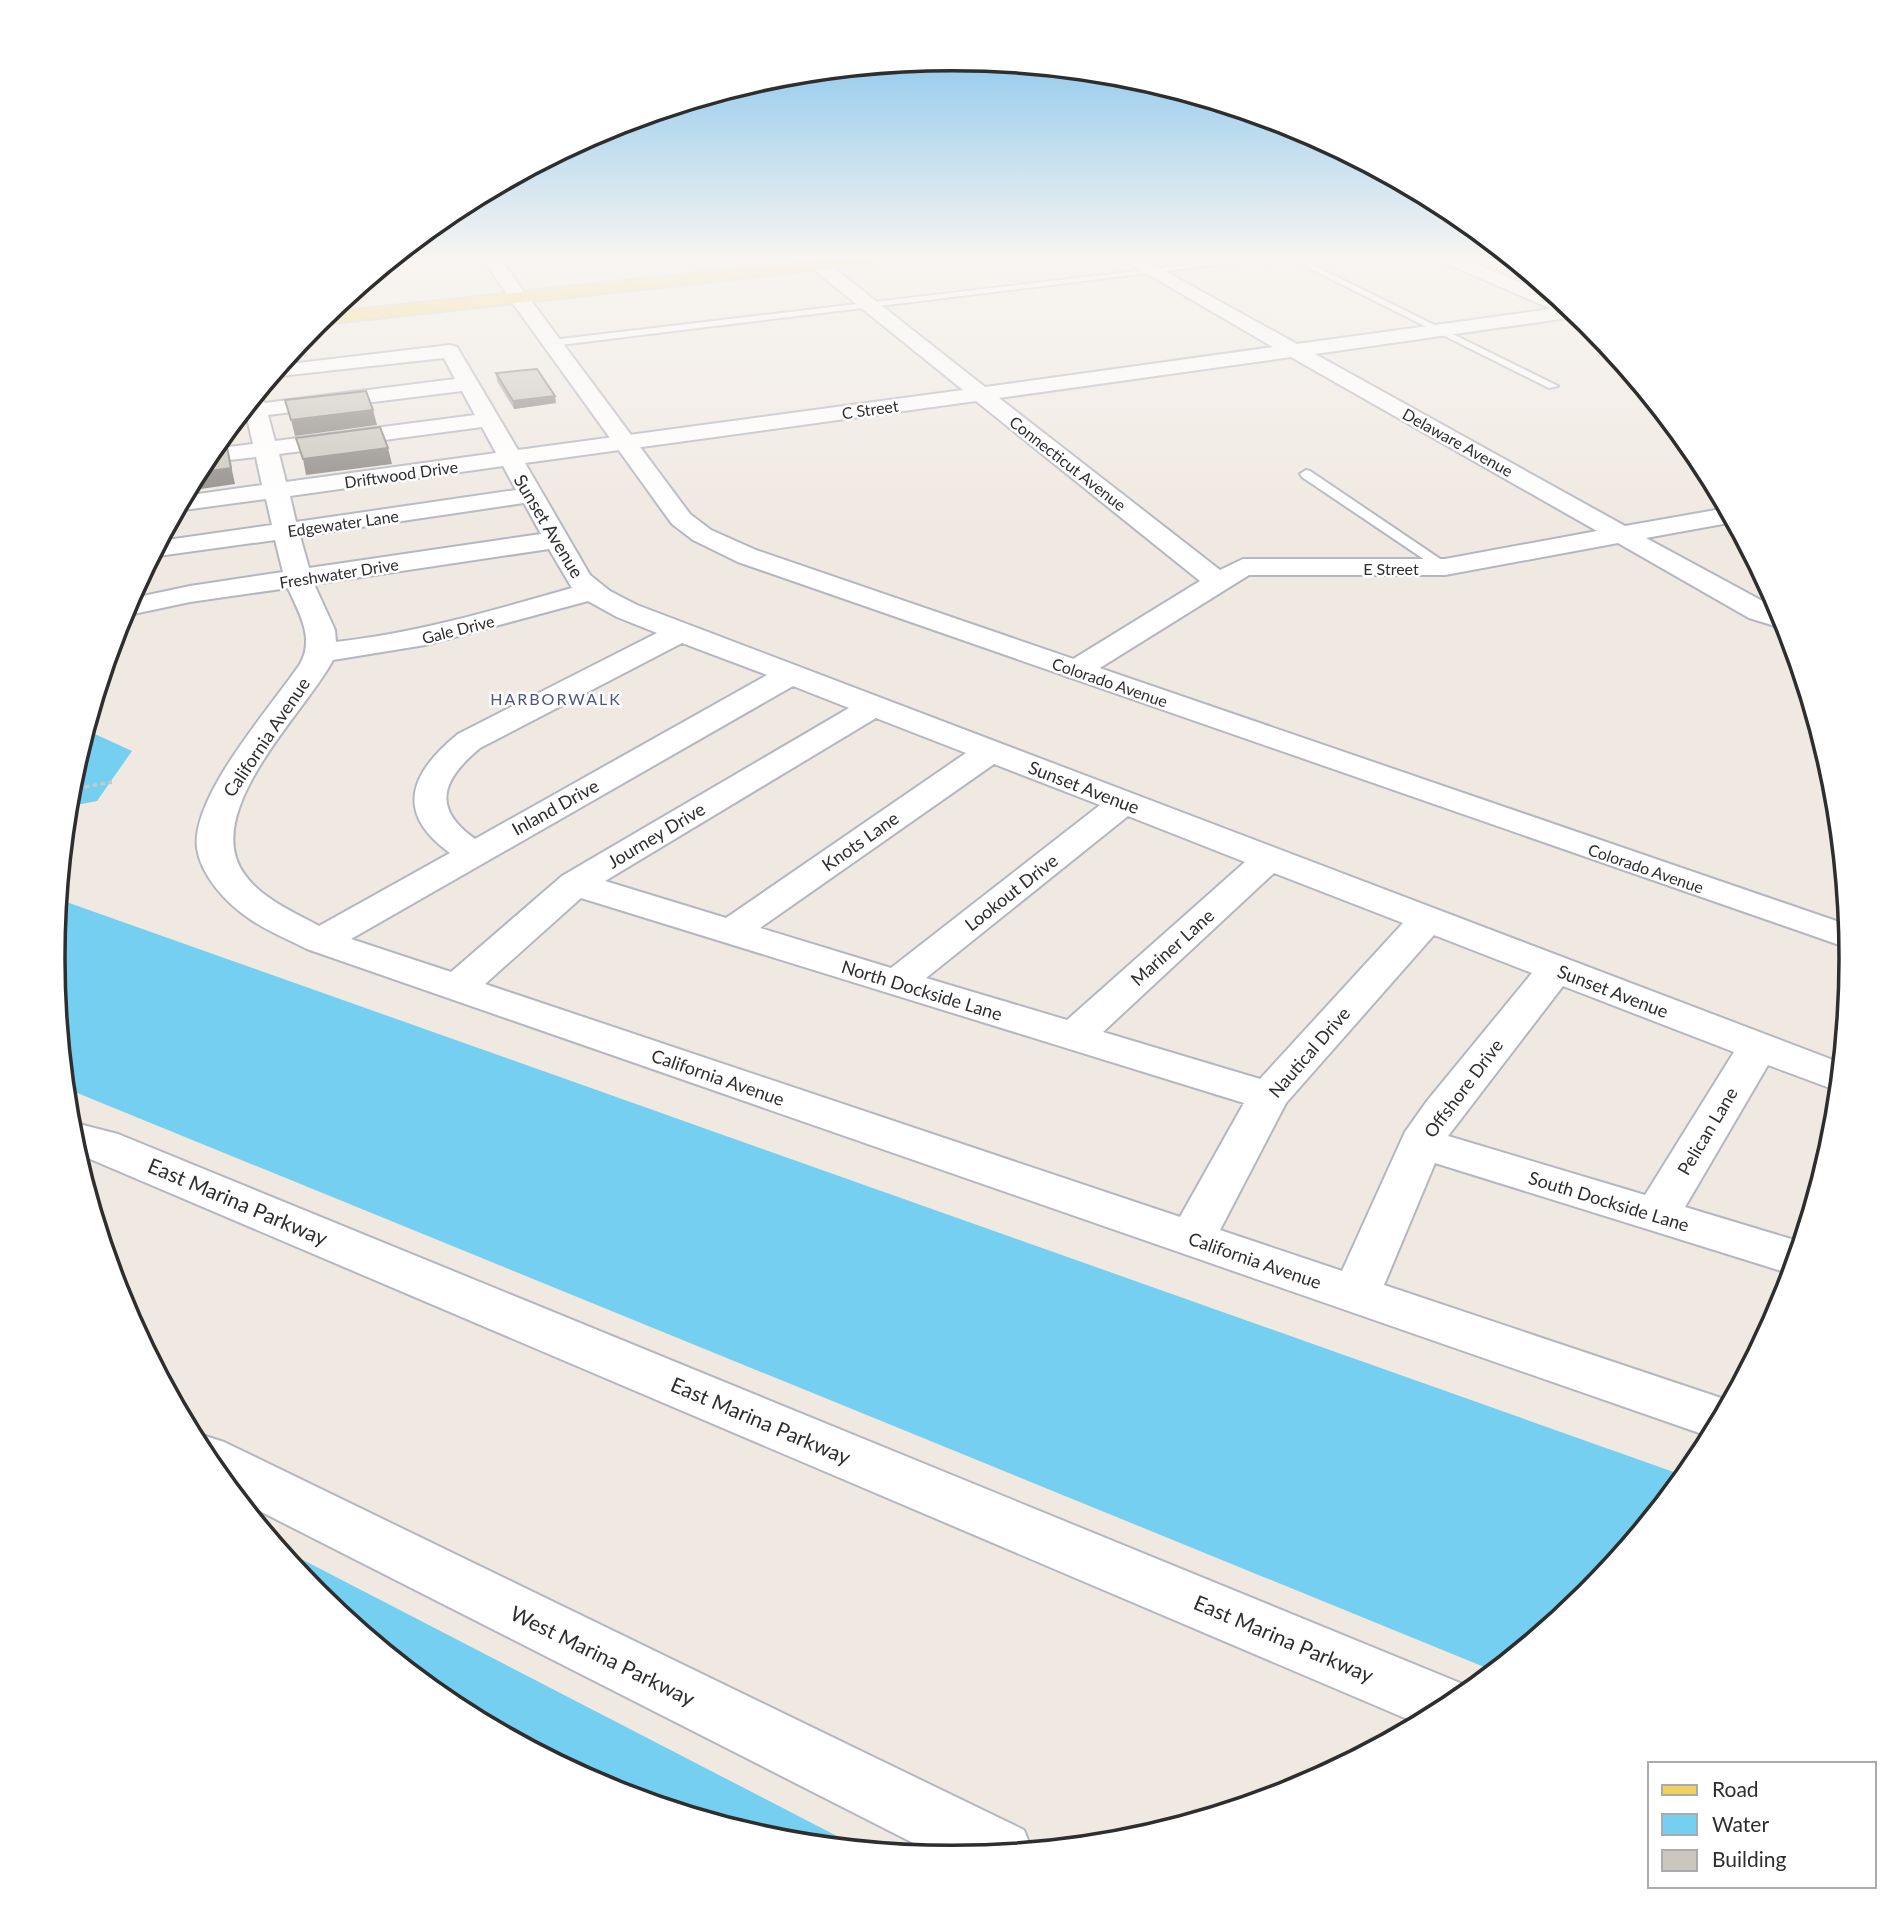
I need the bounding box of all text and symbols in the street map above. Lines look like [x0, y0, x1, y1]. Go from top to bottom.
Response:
street label: C Street [840, 396, 900, 422]
street label: Delaware Avenue [1400, 404, 1516, 480]
street label: Connecticut Avenue [1006, 412, 1130, 514]
street label: Driftwood Drive [343, 457, 459, 491]
street label: Sunset Avenue [509, 470, 589, 582]
street label: Edgewater Lane [286, 506, 400, 540]
street label: Freshwater Drive [278, 554, 400, 592]
street label: E Street [1363, 559, 1419, 578]
street label: Gale Drive [420, 611, 496, 647]
street label: Colorado Avenue [1050, 653, 1170, 711]
street label: California Avenue [218, 673, 314, 801]
district label: HARBORWALK [490, 689, 622, 708]
street label: Sunset Avenue [1025, 756, 1143, 818]
street label: Inland Drive [508, 774, 602, 840]
street label: Journey Drive [603, 797, 709, 873]
street label: Knots Lane [817, 807, 903, 875]
street label: Colorado Avenue [1586, 839, 1706, 897]
street label: Lookout Drive [960, 849, 1062, 935]
street label: Mariner Lane [1126, 904, 1218, 990]
street label: North Dockside Lane [839, 955, 1005, 1025]
street label: Sunset Avenue [1554, 960, 1672, 1022]
street label: Nautical Drive [1264, 1002, 1354, 1102]
street label: Offshore Drive [1419, 1034, 1507, 1142]
street label: California Avenue [649, 1044, 787, 1110]
street label: Pelican Lane [1672, 1083, 1742, 1179]
street label: East Marina Parkway [144, 1152, 332, 1250]
street label: South Dockside Lane [1526, 1166, 1692, 1236]
street label: California Avenue [1186, 1227, 1324, 1293]
street label: East Marina Parkway [667, 1371, 855, 1469]
street label: East Marina Parkway [1190, 1589, 1378, 1687]
street label: West Marina Parkway [507, 1600, 699, 1711]
legend [1648, 1762, 1876, 1888]
text: Road [1712, 1776, 1759, 1801]
text: Water [1712, 1811, 1769, 1836]
text: Building [1712, 1846, 1787, 1871]

